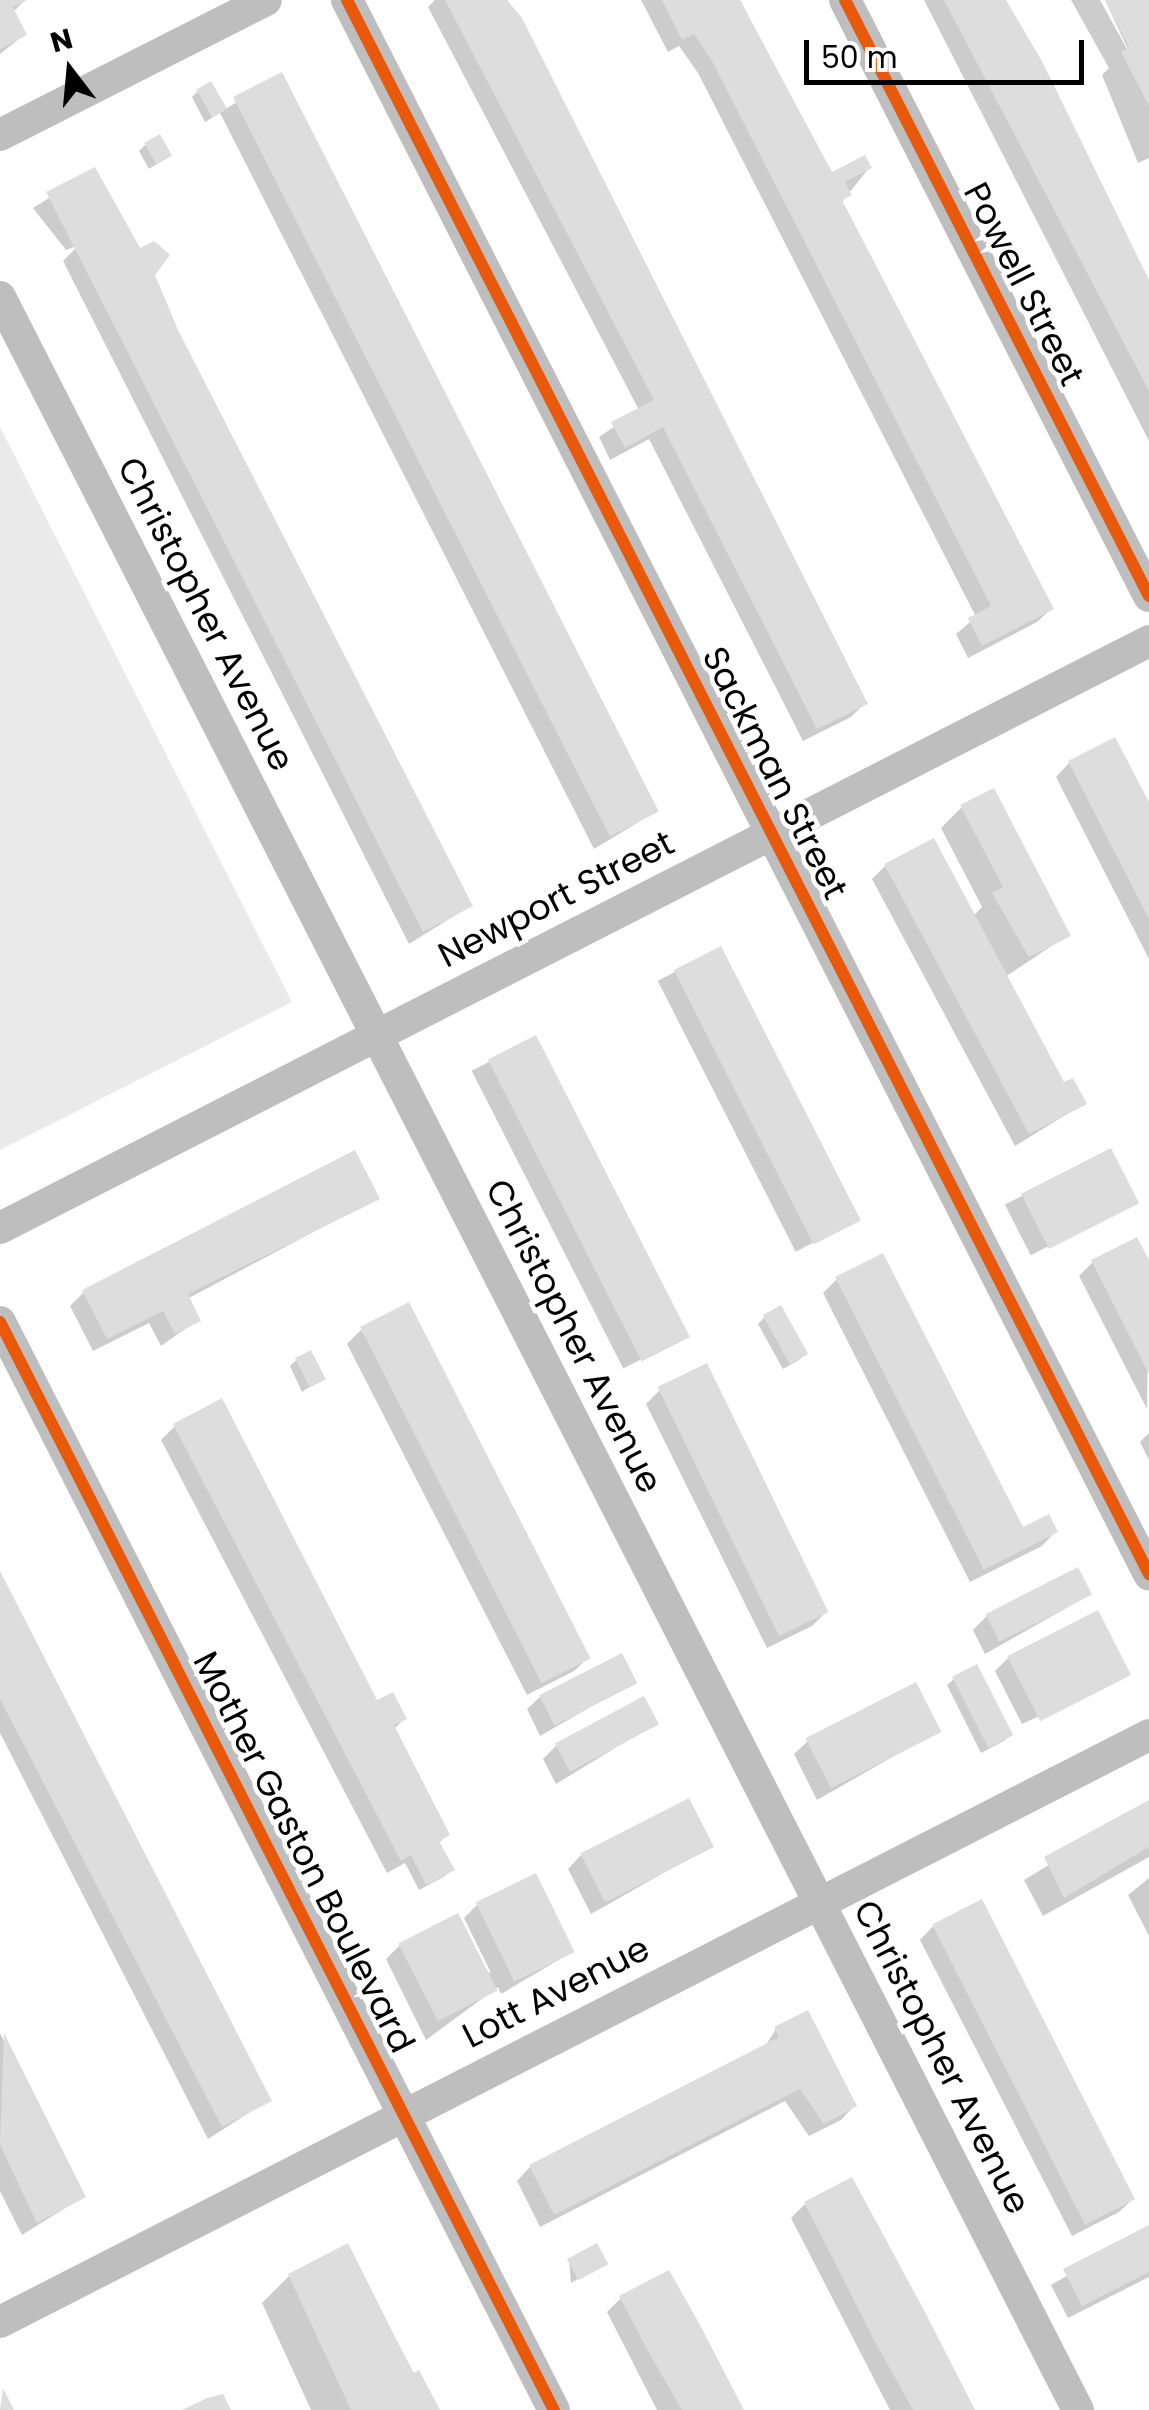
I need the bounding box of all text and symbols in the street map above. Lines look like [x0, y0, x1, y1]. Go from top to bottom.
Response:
text: N [46, 19, 77, 62]
north arrow [20, 20, 120, 120]
scale bar [809, 20, 1089, 82]
text: 50 m [821, 36, 898, 79]
street label: Powell Street [955, 176, 1093, 392]
street label: Christopher Avenue [109, 450, 303, 778]
street label: Sackman Street [693, 640, 857, 906]
street label: Newport Street [431, 822, 681, 976]
street label: Christopher Avenue [477, 1172, 671, 1500]
street label: Mother Gaston Boulevard [184, 1644, 424, 2060]
street label: Christopher Avenue [845, 1893, 1039, 2221]
street label: Lott Avenue [456, 1927, 656, 2057]

